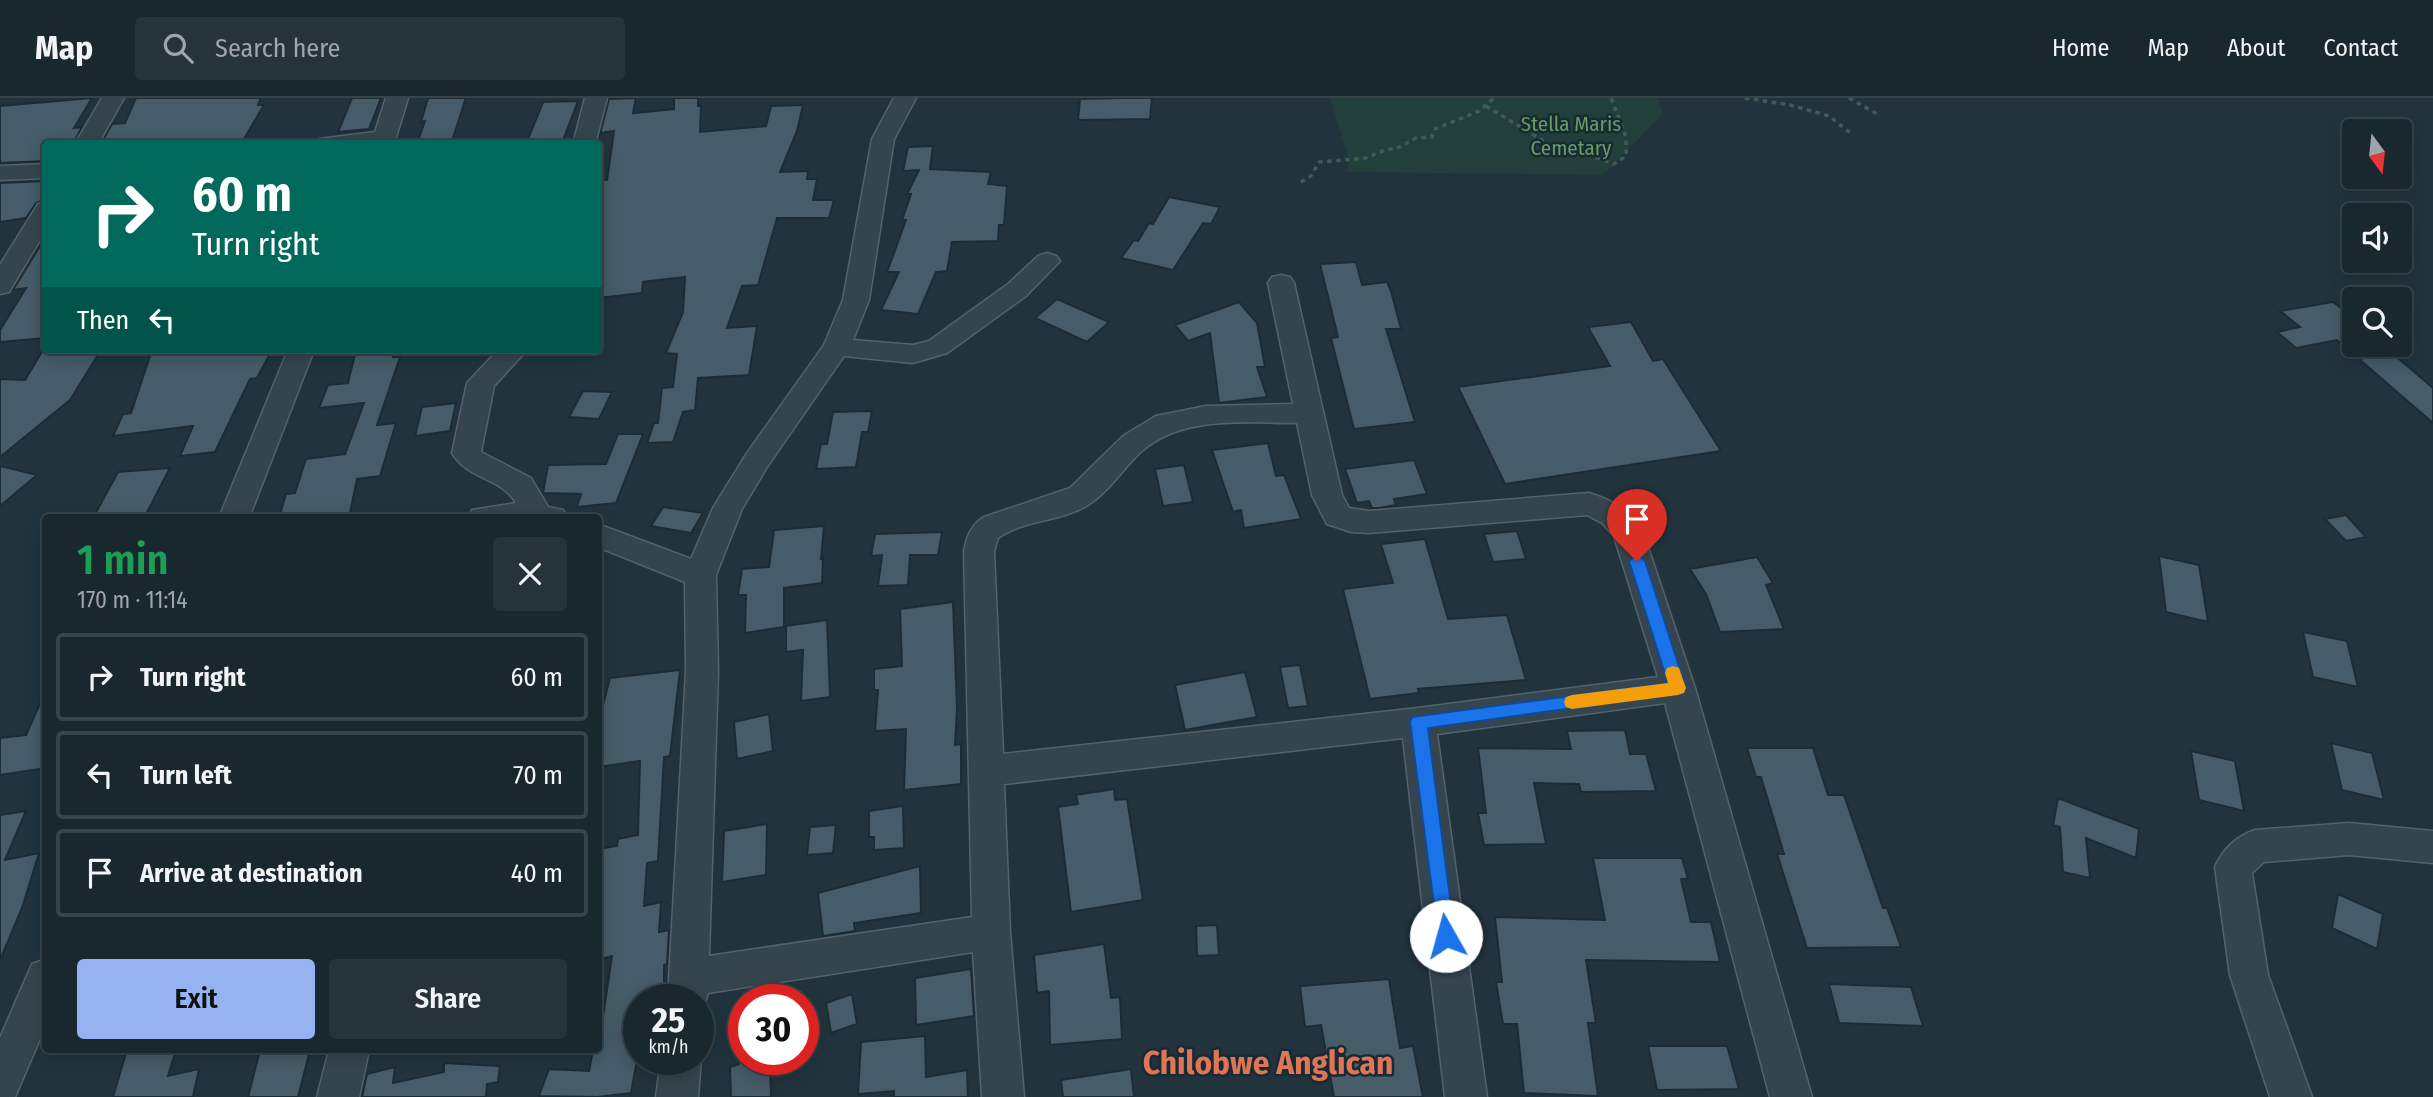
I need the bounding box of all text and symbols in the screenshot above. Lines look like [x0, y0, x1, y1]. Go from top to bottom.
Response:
search box [135, 17, 625, 80]
text: Map [35, 28, 93, 68]
icon: search [159, 29, 197, 67]
text: Search here [215, 33, 340, 64]
text: Home [2052, 34, 2109, 62]
text: Map [2147, 34, 2189, 62]
text: About [2227, 34, 2285, 62]
text: Contact [2323, 34, 2398, 62]
park label: Stella Maris Cemetary [1521, 111, 1621, 161]
north arrow [2342, 119, 2412, 189]
map controls [2342, 119, 2412, 357]
text: 60 m [192, 165, 292, 224]
icon: right [77, 168, 168, 259]
button: sound [2342, 203, 2412, 273]
text: Turn right [192, 225, 319, 263]
button: search [2342, 287, 2412, 357]
icon: left [143, 301, 181, 339]
text: Then [77, 305, 129, 336]
pin [1607, 489, 1667, 561]
icon: arrive [1618, 500, 1656, 538]
text: 1 min [77, 535, 168, 585]
button: close [493, 537, 567, 611]
text: 170 m · 11:14 [77, 586, 187, 614]
icon: right [81, 658, 119, 696]
text: Turn right [140, 662, 246, 693]
text: 60 m [510, 662, 563, 693]
icon: left [81, 756, 119, 794]
text: Turn left [140, 760, 232, 791]
text: 70 m [513, 760, 563, 791]
icon: arrive [81, 854, 119, 892]
text: Arrive at destination [140, 858, 363, 889]
text: 40 m [511, 858, 563, 889]
position arrow [1409, 899, 1483, 973]
button: Exit [77, 959, 315, 1039]
button: Share [329, 959, 567, 1039]
speed limit sign: 30 [728, 984, 819, 1075]
text: 25 [652, 999, 685, 1041]
text: km/h [648, 1036, 689, 1058]
district label: Chilobwe Anglican [1143, 1043, 1393, 1083]

